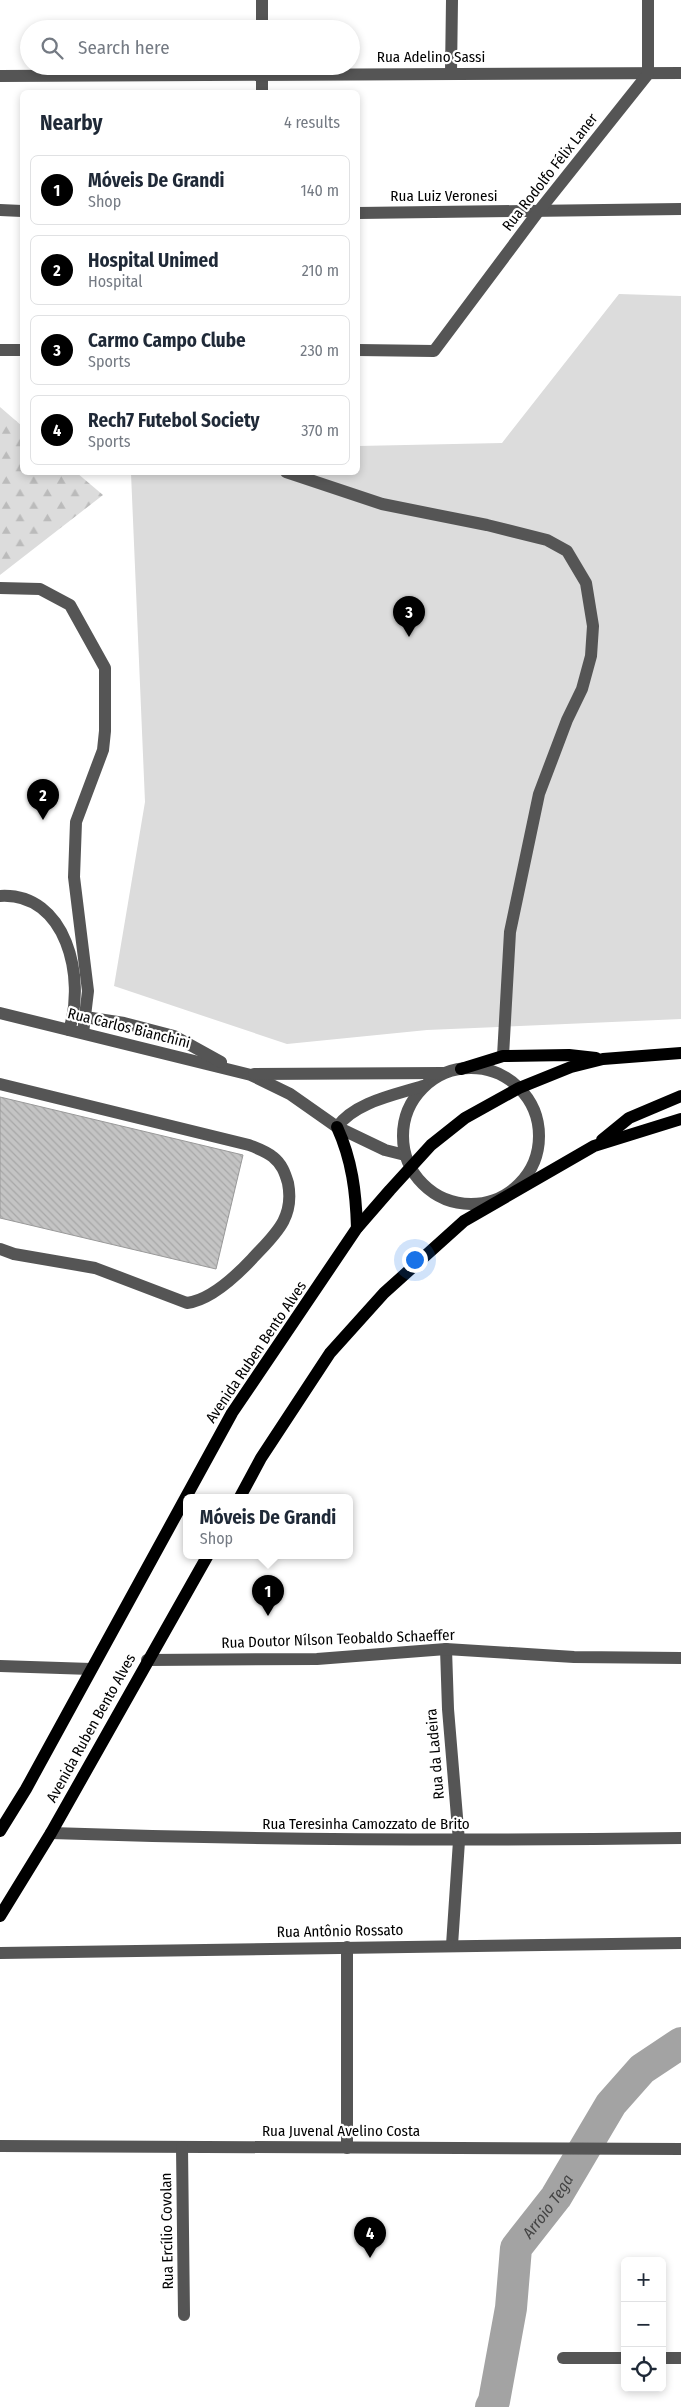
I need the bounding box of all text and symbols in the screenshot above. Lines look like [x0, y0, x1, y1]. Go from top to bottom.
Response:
search box [20, 20, 360, 75]
icon: search [38, 34, 66, 62]
text: Search here [78, 36, 170, 59]
street label: Rua Adelino Sassi [377, 48, 485, 66]
street label: Rua Rodolfo Félix Laner [499, 109, 602, 234]
text: Nearby [40, 110, 102, 136]
text: 4 results [284, 113, 340, 132]
text: Móveis De Grandi [88, 169, 224, 192]
text: 1 [54, 181, 60, 200]
text: 140 m [301, 181, 339, 200]
street label: Rua Luiz Veronesi [390, 187, 498, 205]
text: Shop [88, 192, 121, 211]
text: Hospital Unimed [88, 249, 219, 272]
text: 2 [53, 261, 61, 280]
text: 210 m [302, 261, 339, 280]
text: Hospital [88, 272, 143, 291]
text: Carmo Campo Clube [88, 329, 246, 352]
text: 3 [53, 341, 61, 360]
text: 230 m [300, 341, 339, 360]
text: Sports [88, 352, 131, 371]
text: Rech7 Futebol Society [88, 409, 260, 432]
text: 4 [53, 421, 61, 440]
text: 370 m [301, 421, 339, 440]
text: Sports [88, 432, 131, 451]
pin: 3 [393, 596, 425, 637]
pin: 2 [27, 779, 59, 820]
street label: Rua Carlos Bianchini [66, 1004, 192, 1052]
your location [402, 1247, 428, 1273]
street label: Avenida Ruben Bento Alves [202, 1278, 310, 1426]
popup [183, 1494, 353, 1559]
text: Móveis De Grandi [200, 1506, 336, 1529]
text: Shop [200, 1529, 233, 1548]
pin: 1 [252, 1575, 284, 1616]
street label: Rua Doutor Nílson Teobaldo Schaeffer [221, 1626, 456, 1652]
street label: Avenida Ruben Bento Alves [43, 1651, 139, 1805]
street label: Rua da Ladeira [422, 1708, 448, 1800]
street label: Rua Teresinha Camozzato de Brito [262, 1815, 470, 1833]
street label: Rua Antônio Rossato [277, 1921, 404, 1941]
street label: Rua Juvenal Avelino Costa [262, 2122, 420, 2140]
water label: Arroio Tega [518, 2171, 577, 2243]
street label: Rua Ercílio Covolan [157, 2172, 177, 2290]
pin: 4 [354, 2217, 386, 2258]
map controls [621, 2257, 666, 2392]
button: + [621, 2257, 666, 2302]
button: − [621, 2302, 666, 2347]
button: locate [621, 2347, 666, 2392]

